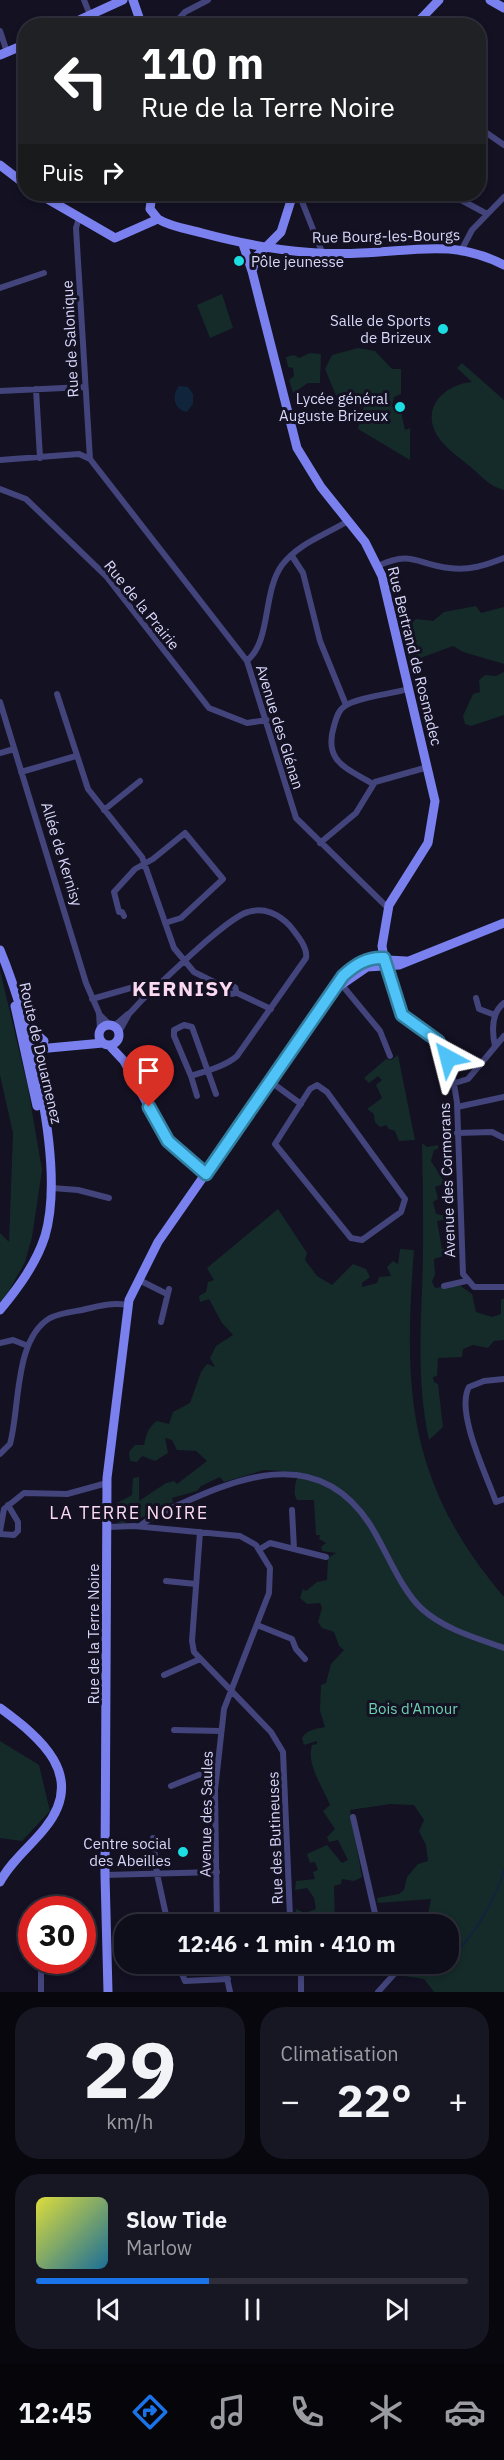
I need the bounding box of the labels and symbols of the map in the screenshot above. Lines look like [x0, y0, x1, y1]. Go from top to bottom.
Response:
street label: Rue Bourg-les-Bourgs [312, 225, 460, 247]
place label: Pôle jeunesse [251, 252, 344, 271]
marker: Pôle jeunesse [232, 254, 246, 268]
street label: Rue de Salonique [57, 280, 83, 398]
place label: Salle de Sports de Brizeux [330, 311, 431, 347]
marker: Salle de Sports de Brizeux [436, 322, 450, 336]
place label: Lycée général Auguste Brizeux [279, 389, 388, 425]
marker: Lycée général Auguste Brizeux [393, 400, 407, 414]
street label: Rue de la Prairie [100, 556, 184, 654]
street label: Rue Bertrand de Rosmadec [384, 564, 447, 748]
street label: Avenue des Glénan [252, 662, 308, 792]
street label: Allée de Kernisy [37, 800, 87, 909]
district label: KERNISY [132, 974, 234, 1002]
street label: Route de Douarnenez [15, 980, 67, 1126]
position arrow [416, 1026, 480, 1090]
pin [123, 1045, 174, 1107]
street label: Avenue des Cormorans [435, 1102, 459, 1258]
district label: LA TERRE NOIRE [49, 1501, 209, 1524]
street label: Rue de la Terre Noire [84, 1564, 103, 1704]
park label: Bois d'Amour [368, 1699, 458, 1718]
street label: Avenue des Saules [195, 1751, 217, 1877]
street label: Rue des Butineuses [263, 1771, 287, 1905]
place label: Centre social des Abeilles [83, 1834, 171, 1870]
marker: Centre social des Abeilles [176, 1845, 190, 1859]
speed limit sign: 30 [18, 1896, 96, 1974]

